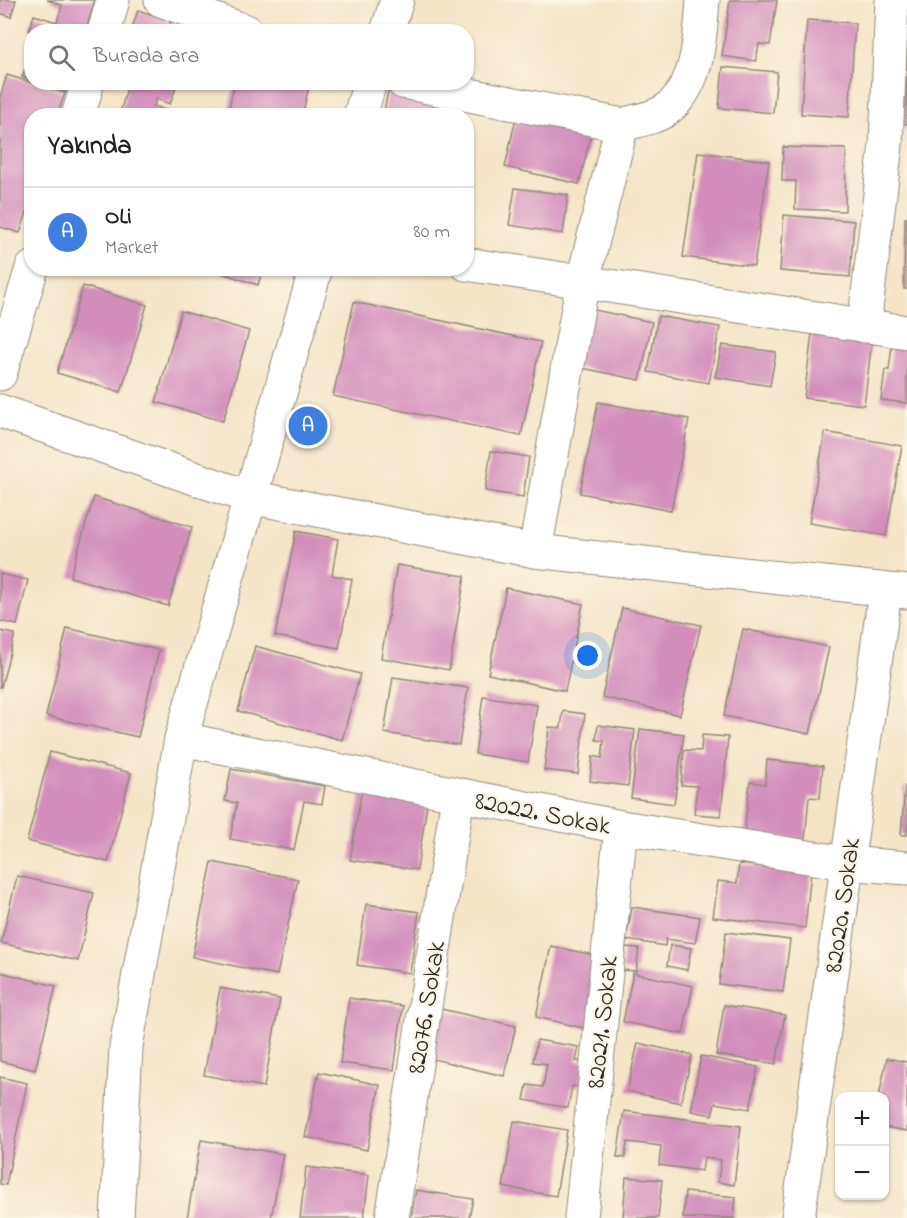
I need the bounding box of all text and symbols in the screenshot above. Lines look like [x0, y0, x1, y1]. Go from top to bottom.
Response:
search box [24, 24, 474, 90]
icon: search [45, 41, 78, 74]
text: Burada ara [93, 41, 199, 73]
text: Yakında [48, 128, 132, 166]
text: OLi [105, 202, 132, 234]
text: A [61, 218, 74, 247]
text: 80 m [413, 218, 450, 247]
text: Market [105, 234, 159, 263]
pin: A [288, 404, 328, 448]
your location [573, 641, 602, 670]
street label: 82022. Sokak [471, 783, 614, 847]
street label: 82020. Sokak [816, 835, 872, 975]
street label: 82076. Sokak [399, 938, 457, 1077]
street label: 82021. Sokak [578, 954, 630, 1091]
map controls [835, 1092, 889, 1200]
button: + [835, 1092, 889, 1146]
button: − [835, 1146, 889, 1200]

